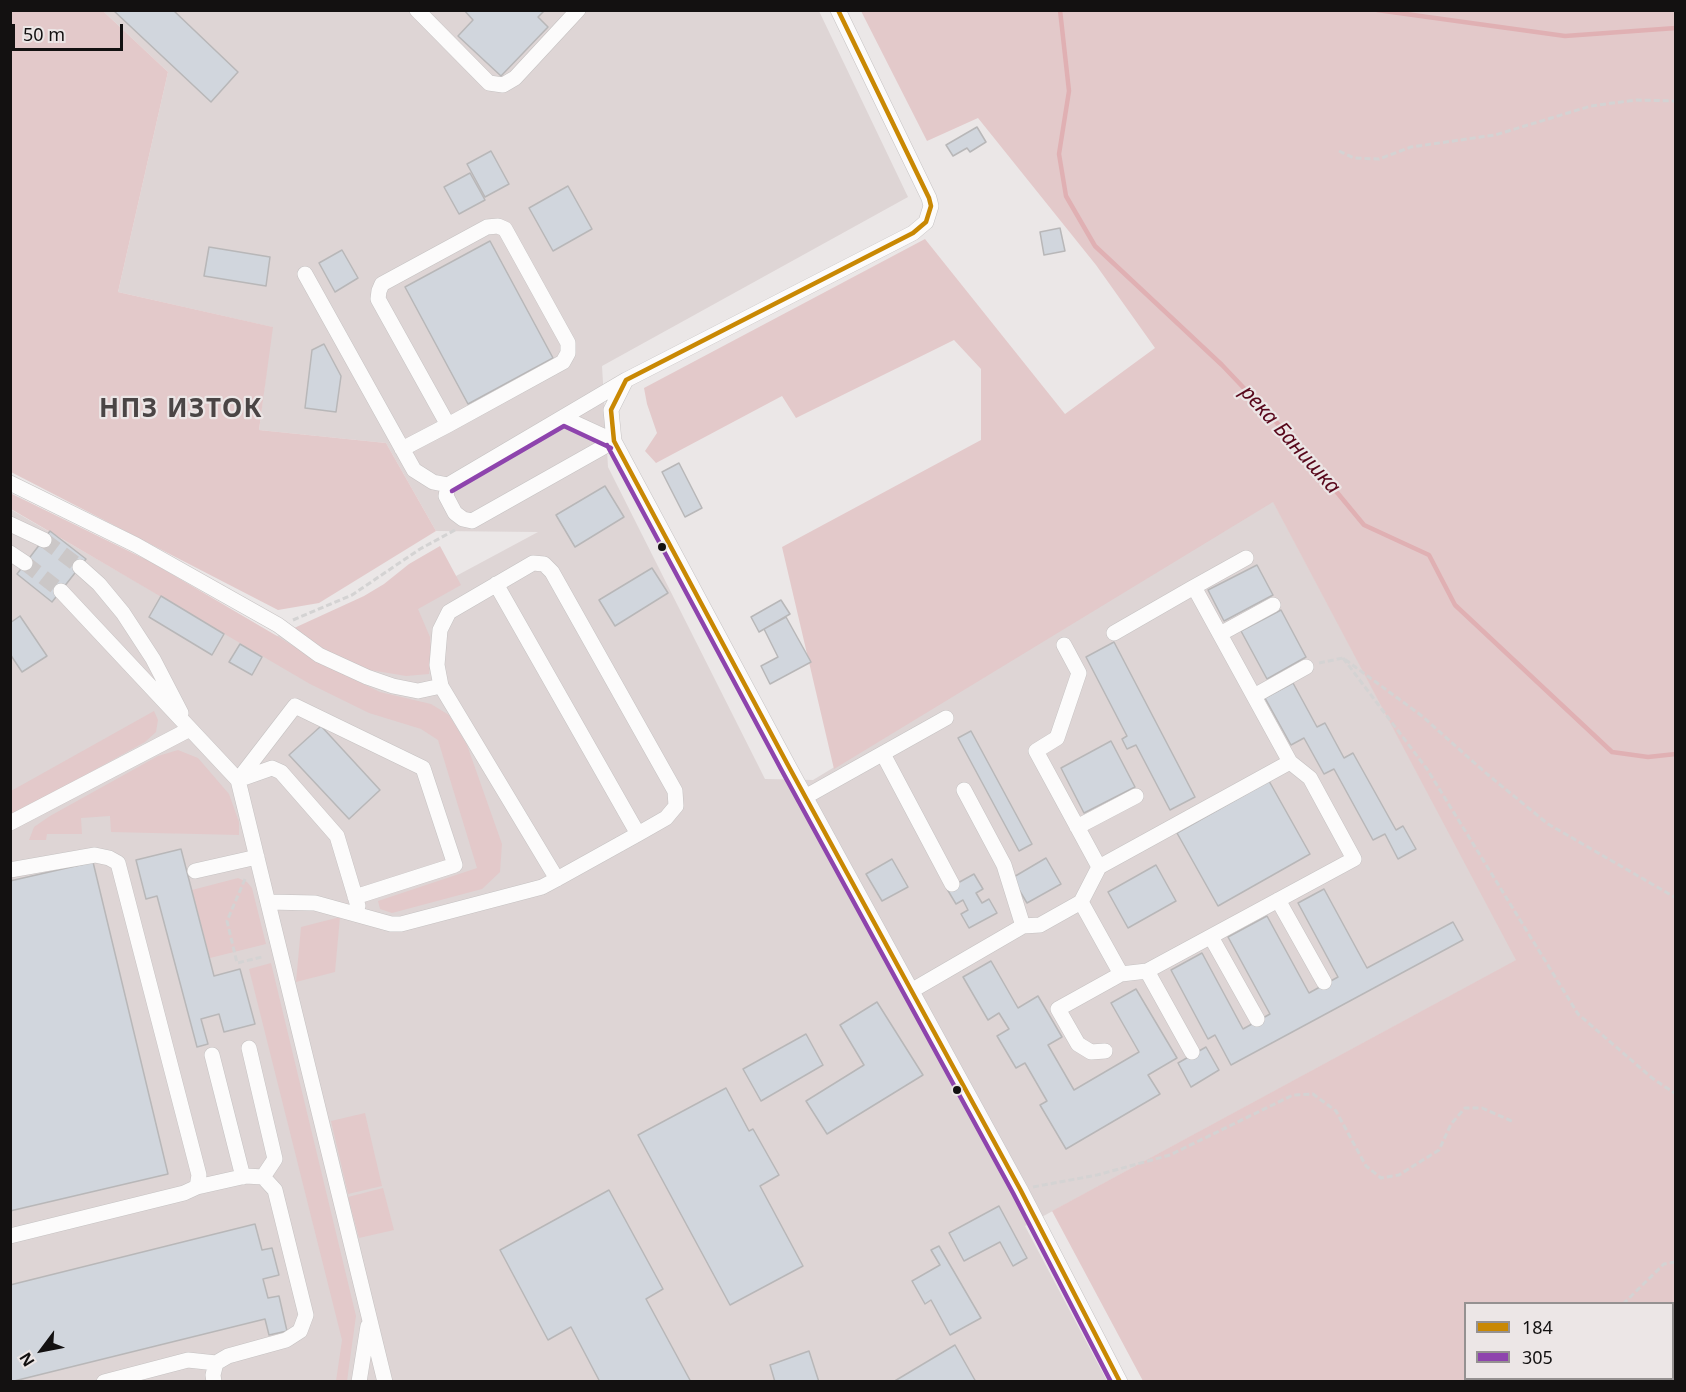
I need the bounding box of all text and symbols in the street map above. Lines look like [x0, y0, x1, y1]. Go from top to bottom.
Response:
scale bar [15, 12, 126, 50]
text: 50 m [23, 22, 65, 46]
water label: река Банишка [1235, 380, 1345, 500]
district label: НПЗ ИЗТОК [99, 394, 263, 426]
unlabelled marker [656, 541, 668, 553]
unlabelled marker [951, 1084, 963, 1096]
legend [1464, 1302, 1674, 1380]
text: 184 [1522, 1315, 1553, 1339]
north arrow [12, 1320, 72, 1380]
text: 305 [1522, 1345, 1553, 1369]
text: N [14, 1348, 40, 1371]

